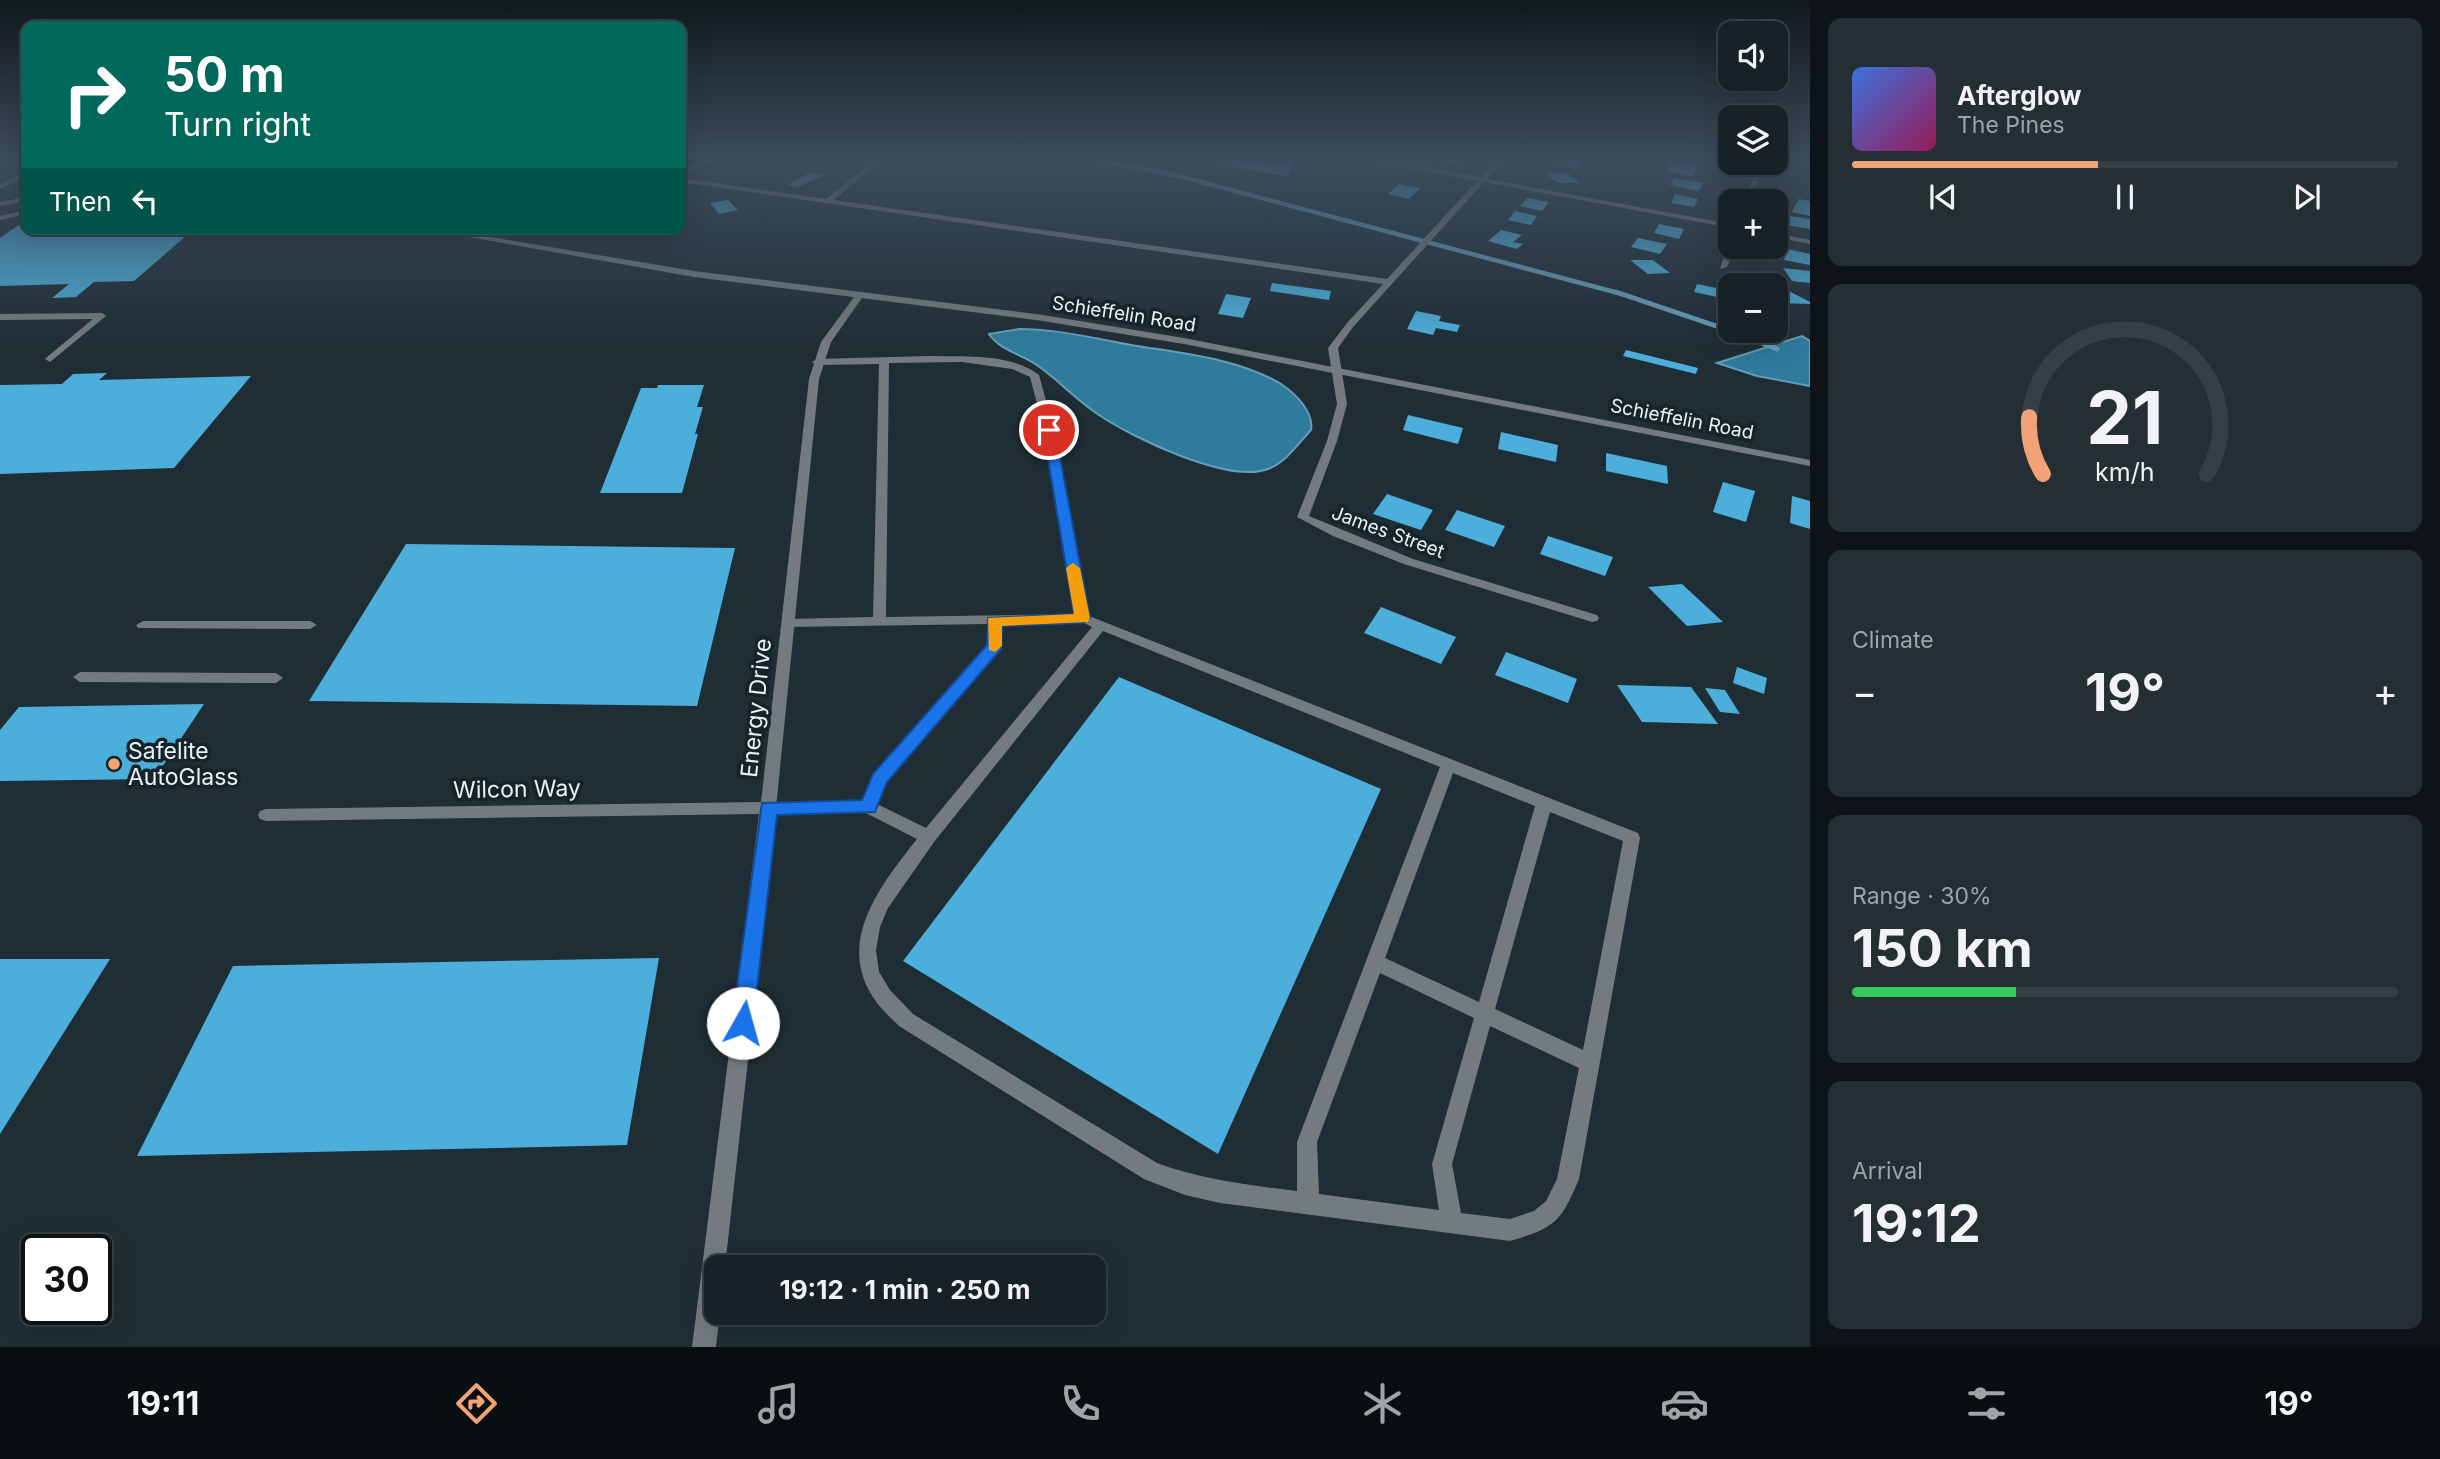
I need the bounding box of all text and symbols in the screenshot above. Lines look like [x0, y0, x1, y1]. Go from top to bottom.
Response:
map controls [1718, 21, 1788, 343]
button: sound [1718, 21, 1788, 91]
text: 50 m [164, 45, 285, 104]
icon: right [49, 49, 140, 140]
text: Afterglow [1957, 80, 2081, 111]
text: Turn right [164, 105, 311, 144]
button: layers [1718, 105, 1788, 175]
text: The Pines [1957, 111, 2065, 139]
icon: previous [1924, 178, 1962, 216]
icon: pause [2106, 178, 2144, 216]
icon: next [2288, 178, 2326, 216]
icon: left [126, 182, 164, 220]
text: Then [49, 186, 112, 217]
button: + [1718, 189, 1788, 259]
button: − [1718, 273, 1788, 343]
street label: Schieffelin Road [1050, 291, 1198, 337]
text: 21 [2086, 373, 2164, 462]
street label: Schieffelin Road [1608, 394, 1756, 444]
pin [1019, 400, 1079, 460]
icon: arrive [1030, 411, 1068, 449]
text: km/h [2095, 456, 2155, 486]
street label: James Street [1329, 501, 1447, 563]
text: Climate [1852, 626, 1934, 654]
street label: Energy Drive [735, 637, 777, 779]
text: 19° [2085, 661, 2165, 724]
text: − [1852, 669, 1877, 715]
text: + [2373, 669, 2398, 715]
place label: Safelite AutoGlass [128, 737, 239, 791]
marker: Safelite AutoGlass [106, 756, 122, 772]
street label: Wilcon Way [453, 774, 581, 804]
text: Range · 30% [1852, 882, 1992, 910]
text: 150 km [1852, 917, 2033, 980]
position arrow [706, 986, 780, 1060]
text: Arrival [1852, 1157, 1923, 1185]
text: 19:12 [1852, 1192, 1981, 1255]
speed limit sign: 30 [21, 1234, 112, 1325]
text: 19:12 · 1 min · 250 m [779, 1274, 1031, 1305]
icon: directions [452, 1379, 501, 1428]
icon: music [754, 1379, 803, 1428]
icon: phone [1056, 1379, 1105, 1428]
icon: climate [1358, 1379, 1407, 1428]
icon: car [1660, 1379, 1709, 1428]
icon: filters [1962, 1379, 2011, 1428]
text: 19:11 [126, 1384, 199, 1423]
text: 19° [2264, 1384, 2313, 1423]

